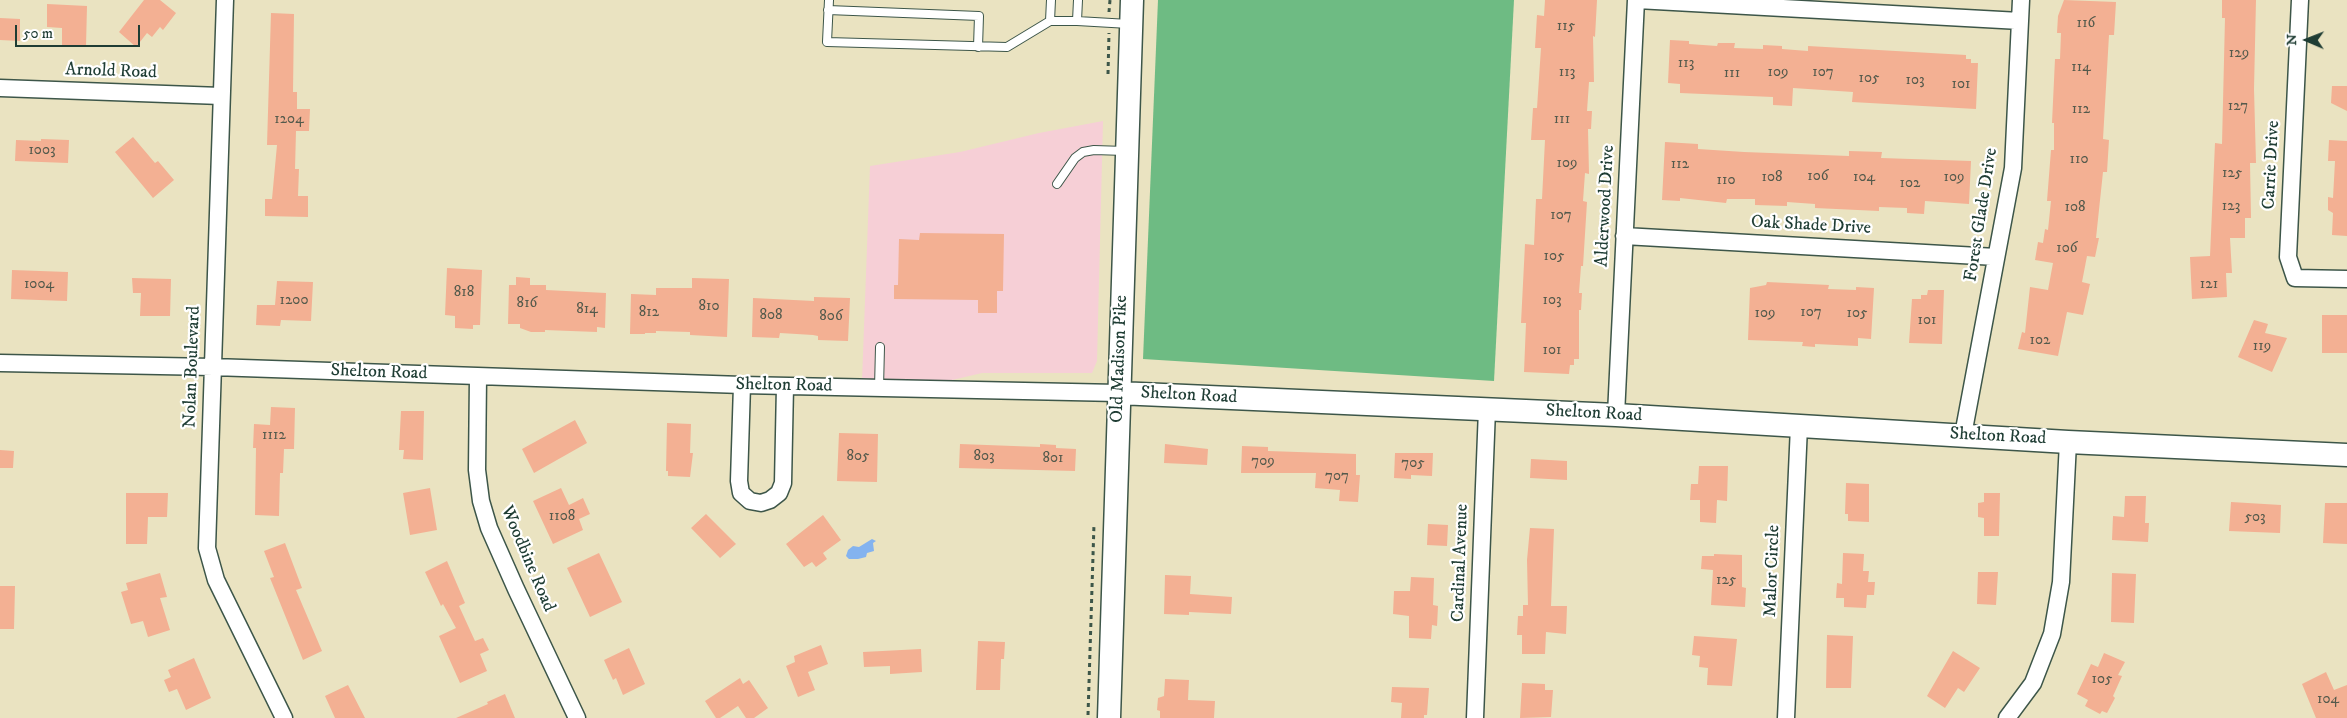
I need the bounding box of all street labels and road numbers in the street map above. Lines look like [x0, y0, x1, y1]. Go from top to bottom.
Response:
street label: Arnold Road [65, 60, 157, 84]
street label: Carrie Drive [2259, 120, 2285, 210]
street label: Alderwood Drive [1592, 144, 1620, 268]
street label: Forest Glade Drive [1961, 147, 2003, 283]
street label: Oak Shade Drive [1750, 212, 1872, 240]
street label: Old Madison Pike [1107, 295, 1133, 423]
street label: Nolan Boulevard [180, 306, 206, 428]
street label: Shelton Road [330, 361, 428, 385]
street label: Shelton Road [735, 374, 833, 398]
street label: Shelton Road [1140, 383, 1238, 409]
street label: Shelton Road [1545, 401, 1643, 427]
street label: Shelton Road [1949, 424, 2047, 450]
street label: Woodbine Road [495, 503, 559, 615]
street label: Cardinal Avenue [1448, 504, 1474, 622]
street label: Malor Circle [1761, 524, 1785, 618]

